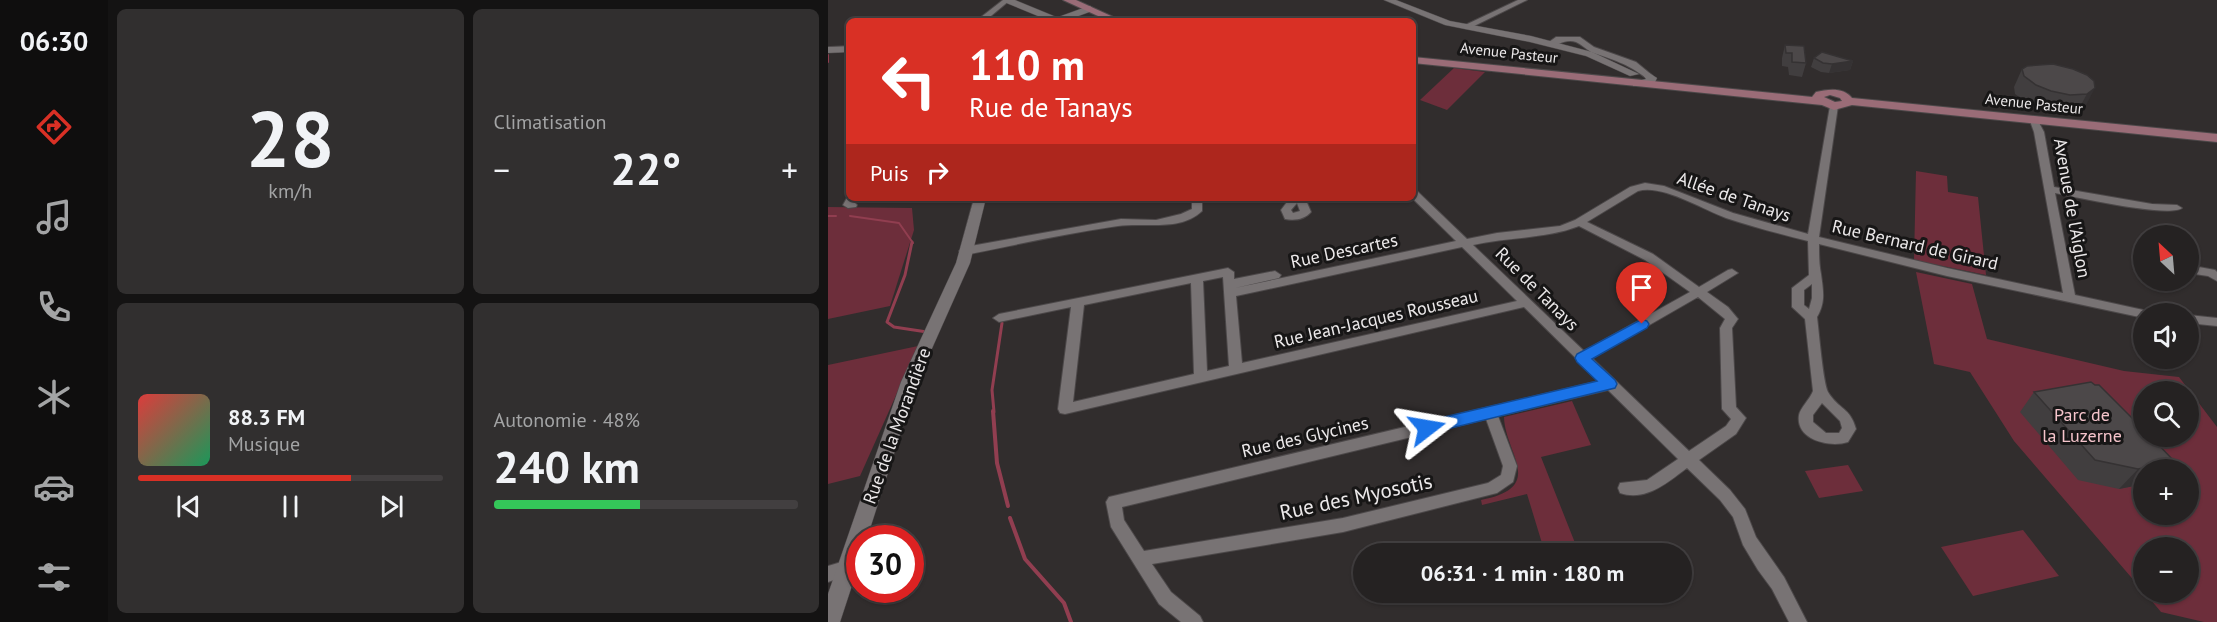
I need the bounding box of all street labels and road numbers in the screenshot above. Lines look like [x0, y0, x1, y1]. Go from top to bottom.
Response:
street label: Avenue Pasteur [1459, 38, 1559, 67]
street label: Avenue Pasteur [1984, 89, 2084, 118]
street label: Avenue de l'Aiglon [2049, 136, 2096, 280]
street label: Allée de Tanays [1674, 166, 1794, 227]
street label: Rue Bernard de Girard [1830, 214, 2000, 275]
street label: Rue Descartes [1288, 228, 1400, 273]
street label: Rue de Tanays [1491, 242, 1584, 335]
street label: Rue Jean-Jacques Rousseau [1272, 284, 1480, 353]
street label: Rue de la Morandière [858, 345, 935, 507]
street label: Rue des Glycines [1239, 411, 1371, 462]
street label: Rue des Myosotis [1277, 467, 1435, 526]

